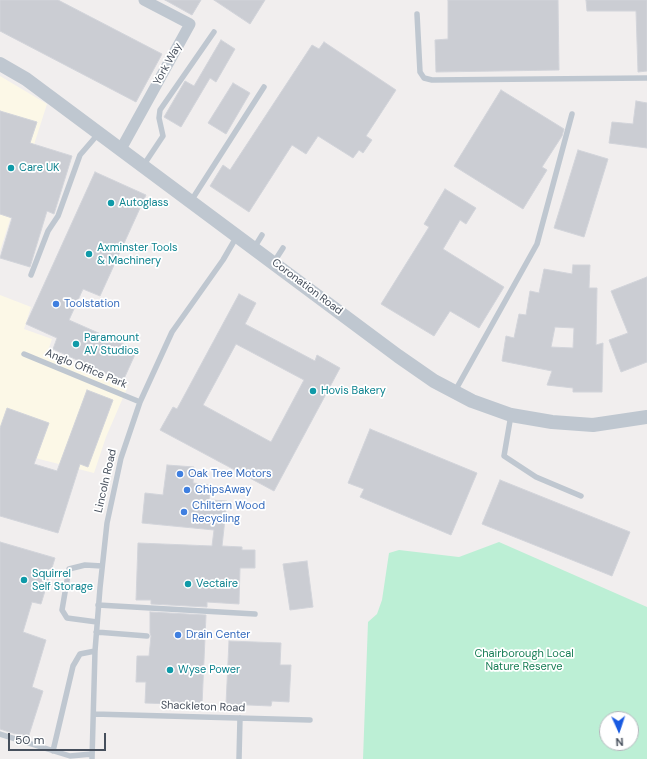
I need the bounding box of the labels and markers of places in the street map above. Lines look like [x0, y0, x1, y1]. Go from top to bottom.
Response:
place label: Care UK [19, 161, 60, 175]
marker: Care UK [6, 163, 16, 173]
place label: Autoglass [119, 196, 169, 210]
marker: Autoglass [106, 198, 116, 208]
place label: Axminster Tools & Machinery [97, 241, 177, 267]
marker: Axminster Tools & Machinery [84, 249, 94, 259]
place label: Toolstation [64, 297, 120, 311]
marker: Toolstation [51, 299, 61, 309]
place label: Paramount AV Studios [84, 331, 139, 357]
marker: Paramount AV Studios [71, 339, 81, 349]
place label: Hovis Bakery [321, 384, 386, 398]
marker: Hovis Bakery [308, 386, 318, 396]
place label: Oak Tree Motors [188, 467, 272, 481]
marker: Oak Tree Motors [175, 469, 185, 479]
place label: ChipsAway [195, 483, 251, 497]
marker: ChipsAway [182, 485, 192, 495]
place label: Chiltern Wood Recycling [192, 499, 265, 525]
marker: Chiltern Wood Recycling [179, 507, 189, 517]
place label: Squirrel Self Storage [32, 567, 93, 593]
marker: Squirrel Self Storage [19, 575, 29, 585]
place label: Vectaire [196, 577, 238, 591]
marker: Vectaire [183, 579, 193, 589]
place label: Drain Center [186, 628, 250, 642]
marker: Drain Center [173, 630, 183, 640]
place label: Wyse Power [178, 663, 240, 677]
marker: Wyse Power [165, 665, 175, 675]

